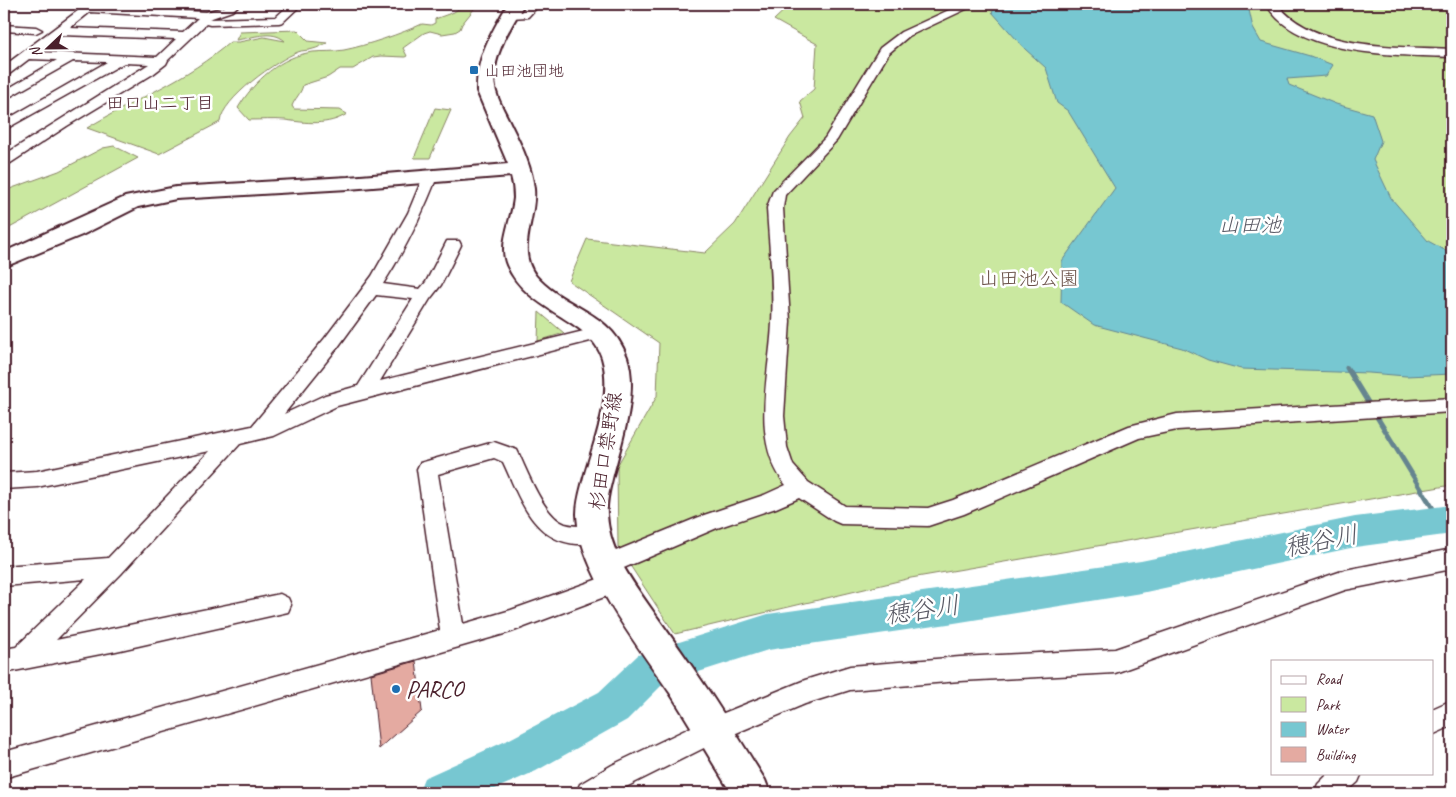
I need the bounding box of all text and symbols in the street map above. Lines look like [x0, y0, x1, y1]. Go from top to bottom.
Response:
north arrow [22, 22, 72, 72]
text: N [26, 43, 46, 60]
place label: 山田池団地 [484, 61, 564, 81]
marker: 山田池団地 [468, 64, 480, 76]
district label: 田口山二丁目 [106, 92, 214, 114]
water label: 山田池 [1219, 212, 1282, 238]
park label: 山田池公園 [979, 266, 1079, 291]
street label: 杉田口禁野線 [584, 390, 627, 512]
water label: 穂谷川 [1281, 518, 1361, 564]
water label: 穂谷川 [883, 589, 962, 631]
legend [1271, 660, 1434, 774]
text: Road [1316, 670, 1343, 689]
place label: PARCO [406, 674, 465, 704]
marker: PARCO [390, 683, 402, 695]
text: Park [1316, 696, 1341, 715]
text: Water [1316, 720, 1350, 739]
text: Building [1316, 746, 1356, 765]

